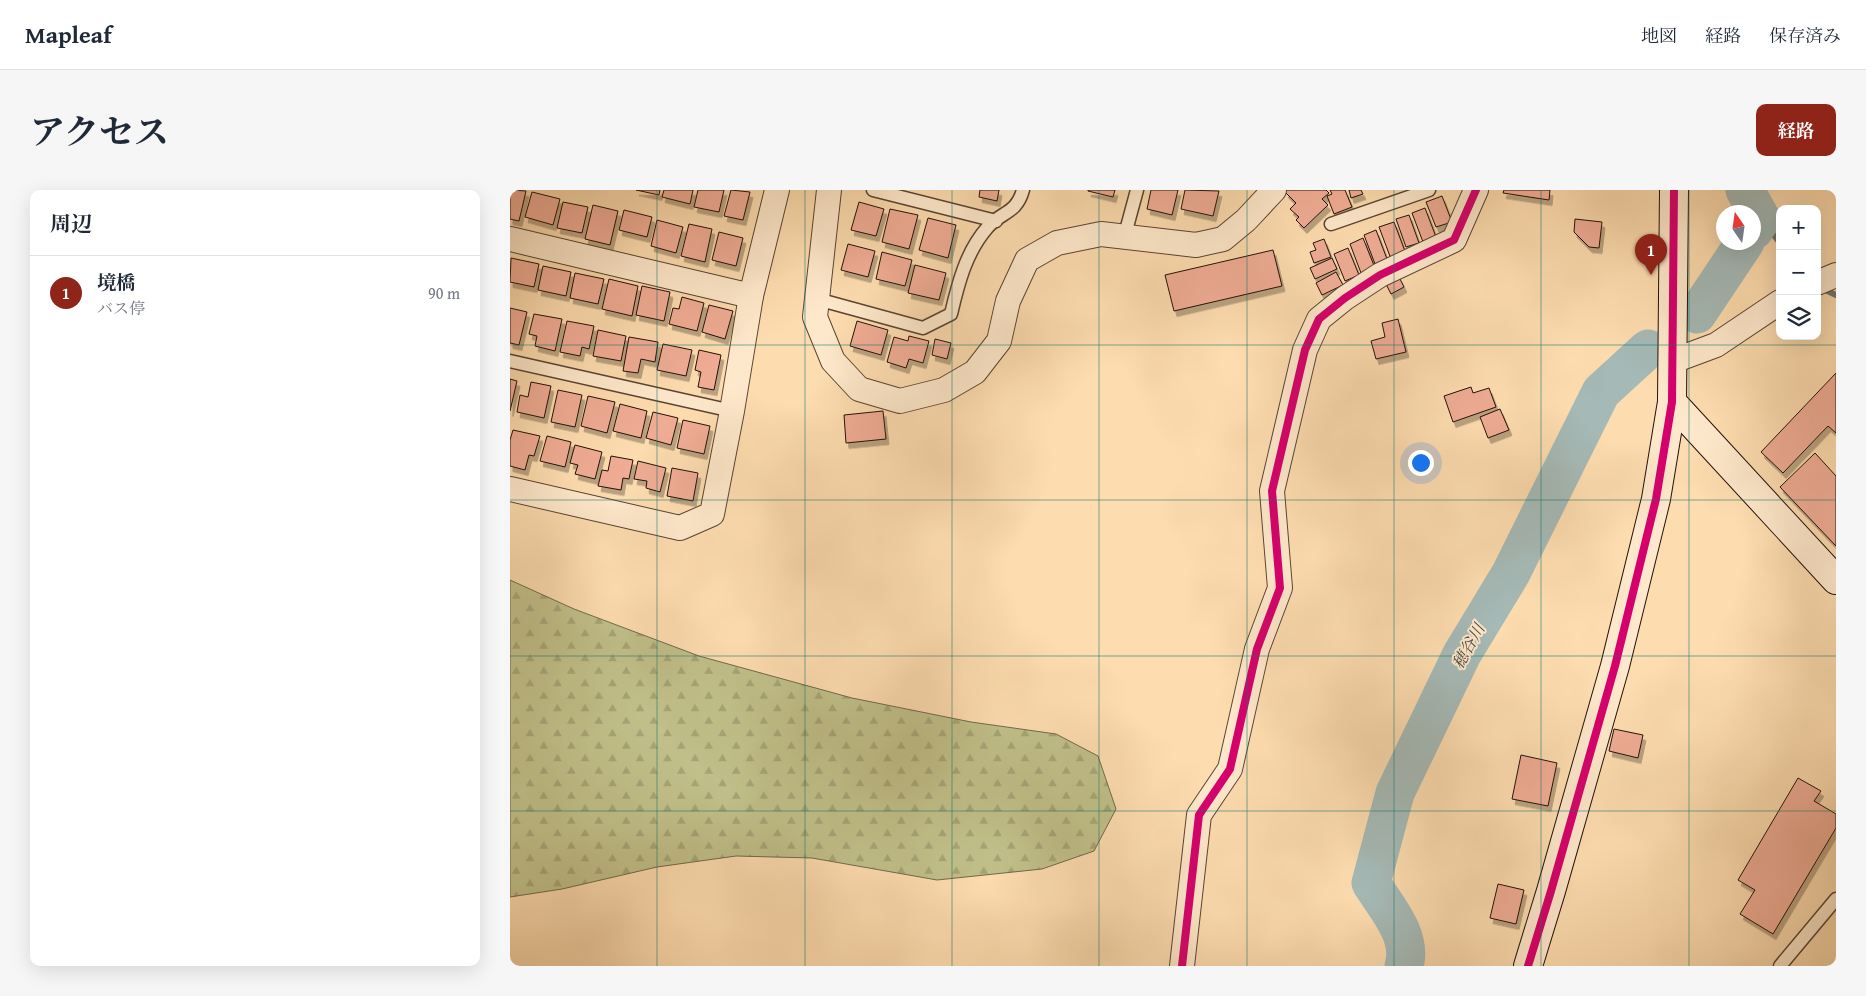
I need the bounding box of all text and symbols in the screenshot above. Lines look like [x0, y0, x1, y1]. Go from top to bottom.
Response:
text: Mapleaf [25, 17, 112, 52]
text: 地図 [1641, 22, 1677, 49]
text: 経路 [1705, 22, 1741, 49]
text: 保存済み [1769, 22, 1841, 49]
button: 経路 [1756, 104, 1836, 156]
text: アクセス [30, 106, 169, 157]
north arrow [1716, 205, 1761, 250]
map controls [1776, 205, 1821, 340]
button: + [1776, 205, 1821, 250]
text: 周辺 [50, 208, 92, 239]
pin: 1 [1635, 234, 1667, 275]
button: − [1776, 250, 1821, 295]
text: 境橋 [97, 268, 135, 296]
text: 1 [62, 281, 70, 305]
text: 90 m [428, 281, 460, 305]
button: layers [1776, 295, 1821, 340]
text: バス停 [97, 296, 145, 320]
your location [1408, 450, 1434, 476]
water label: 穂谷川 [1446, 617, 1491, 673]

